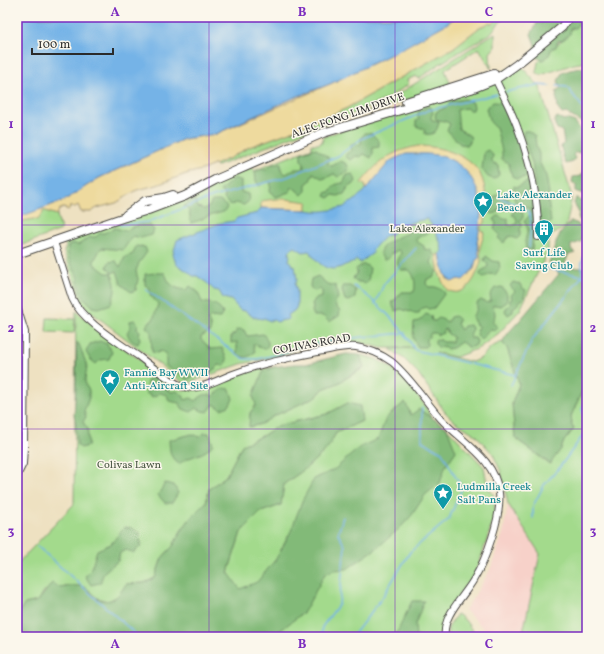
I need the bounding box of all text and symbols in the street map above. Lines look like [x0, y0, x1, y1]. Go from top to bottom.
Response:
text: A [110, 4, 120, 22]
text: B [298, 4, 307, 22]
text: C [485, 4, 493, 22]
scale bar [32, 30, 113, 56]
text: 100 m [38, 37, 71, 53]
street label: ALEC FONG LIM DRIVE [289, 89, 407, 142]
text: 1 [8, 116, 14, 134]
text: 1 [590, 116, 596, 134]
place label: Lake Alexander Beach [497, 188, 572, 216]
place icon: Lake Alexander Beach [472, 190, 494, 218]
building icon: Surf Life Saving Club [533, 218, 555, 246]
park label: Lake Alexander [390, 222, 465, 237]
place label: Surf Life Saving Club [515, 246, 573, 274]
text: 2 [8, 320, 15, 338]
text: 2 [590, 320, 597, 338]
street label: COLIVAS ROAD [272, 331, 352, 359]
place label: Fannie Bay WWII Anti-Aircraft Site [124, 366, 208, 394]
place icon: Fannie Bay WWII Anti-Aircraft Site [99, 368, 121, 396]
park label: Colivas Lawn [97, 458, 161, 473]
place label: Ludmilla Creek Salt Pans [457, 480, 531, 508]
place icon: Ludmilla Creek Salt Pans [432, 482, 454, 510]
text: 3 [8, 523, 15, 541]
text: 3 [590, 523, 597, 541]
text: A [110, 636, 120, 654]
text: B [298, 636, 307, 654]
text: C [485, 636, 493, 654]

